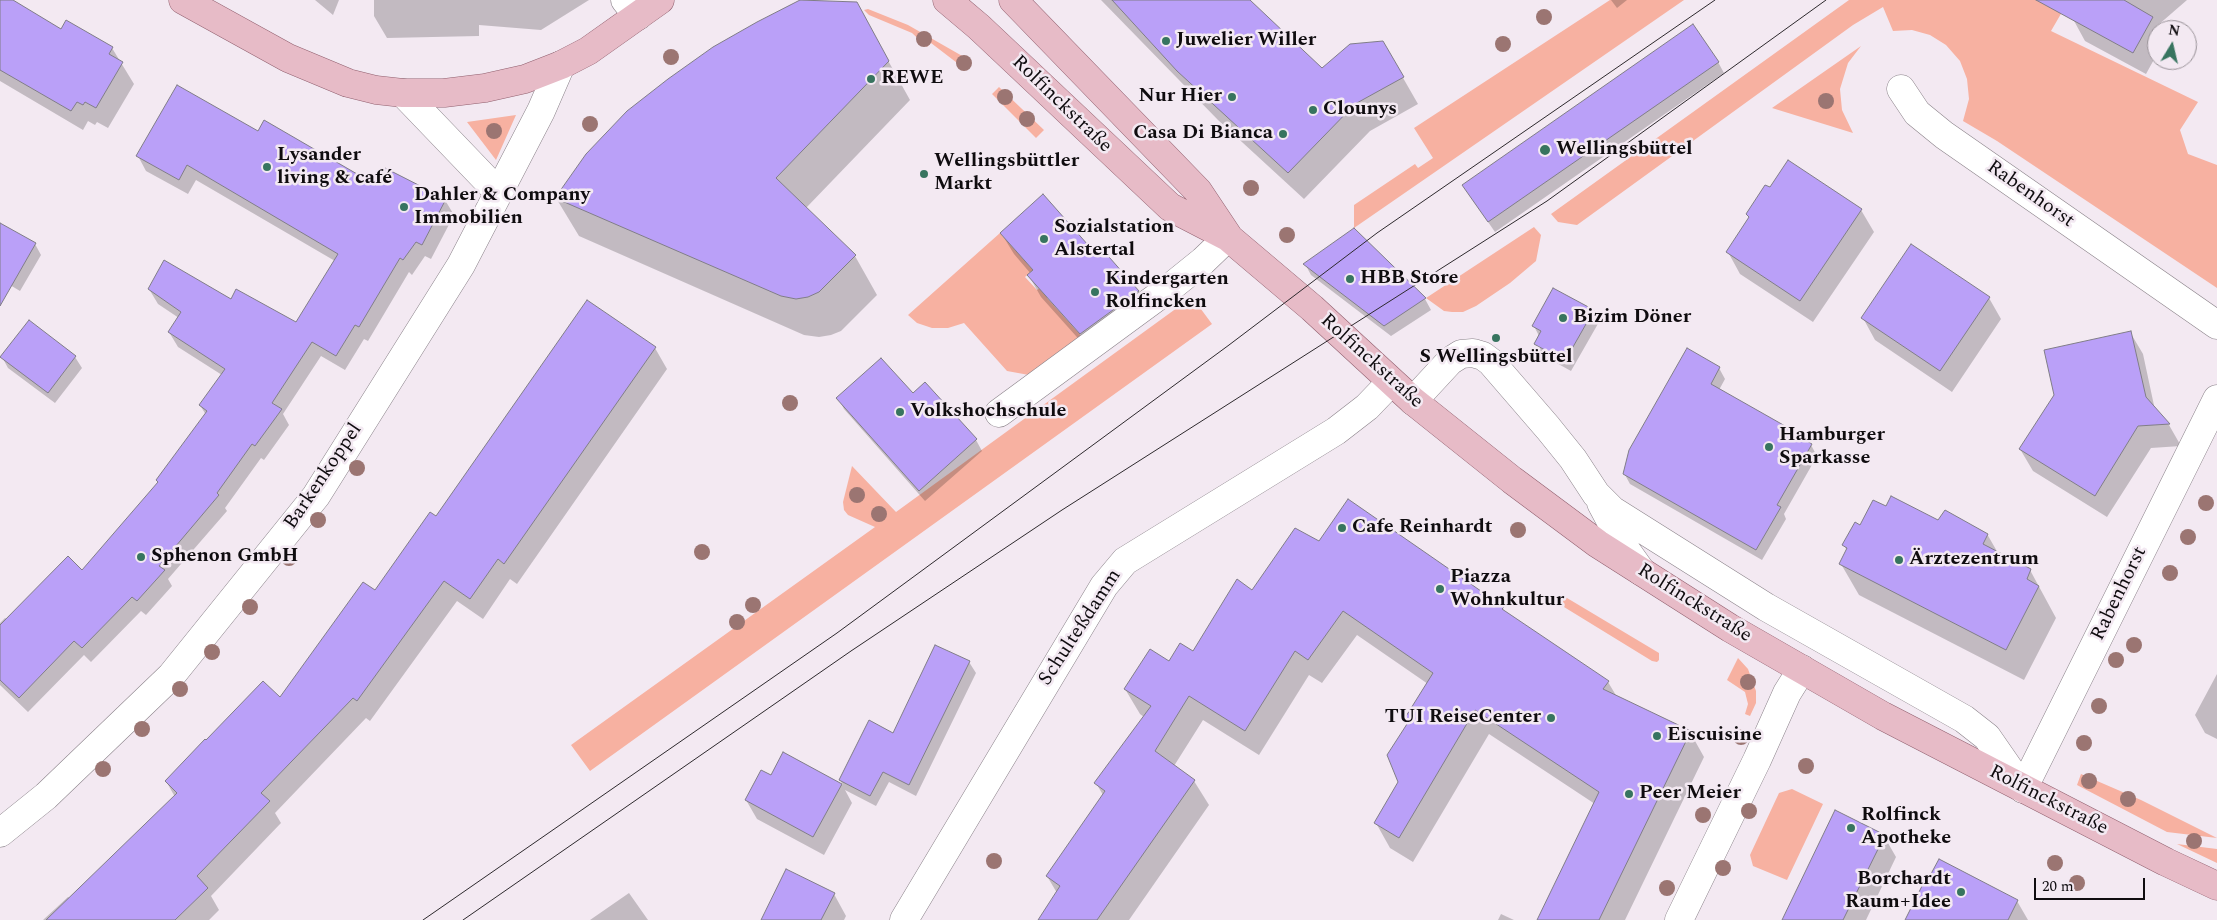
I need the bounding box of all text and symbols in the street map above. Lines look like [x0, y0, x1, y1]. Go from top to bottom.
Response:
text: N [2167, 19, 2182, 42]
north arrow [2147, 20, 2197, 70]
place label: Juwelier Willer [1176, 29, 1316, 53]
marker: Juwelier Willer [1160, 35, 1172, 47]
street label: Rolfinckstraße [1006, 51, 1116, 159]
place label: REWE [881, 67, 943, 91]
marker: REWE [865, 73, 877, 85]
place label: Nur Hier [1139, 85, 1222, 109]
marker: Nur Hier [1226, 91, 1238, 103]
place label: Clounys [1323, 98, 1397, 122]
marker: Clounys [1307, 104, 1319, 116]
place label: Casa Di Bianca [1133, 122, 1273, 146]
marker: Casa Di Bianca [1277, 128, 1289, 140]
place label: Wellingsbüttel [1556, 138, 1693, 162]
marker: Wellingsbüttel [1538, 143, 1552, 157]
place label: Lysander living & café [277, 144, 392, 191]
place label: Wellingsbüttler Markt [934, 150, 1079, 197]
street label: Rabenhorst [1981, 156, 2079, 234]
marker: Lysander living & café [261, 161, 273, 173]
marker: Wellingsbüttler Markt [918, 168, 930, 180]
place label: Dahler & Company Immobilien [414, 184, 590, 231]
marker: Dahler & Company Immobilien [398, 201, 410, 213]
place label: Sozialstation Alstertal [1054, 216, 1174, 263]
marker: Sozialstation Alstertal [1038, 233, 1050, 245]
place label: HBB Store [1360, 267, 1458, 291]
place label: Kindergarten Rolfincken [1105, 268, 1229, 315]
marker: HBB Store [1344, 273, 1356, 285]
marker: Kindergarten Rolfincken [1089, 286, 1101, 298]
place label: Bizim Döner [1573, 306, 1691, 330]
street label: Rolfinckstraße [1315, 309, 1427, 415]
marker: Bizim Döner [1557, 312, 1569, 324]
marker: S Wellingsbüttel [1490, 332, 1502, 344]
place label: S Wellingsbüttel [1419, 346, 1573, 370]
place label: Volkshochschule [910, 400, 1066, 424]
marker: Volkshochschule [894, 406, 906, 418]
street label: Barkenkoppel [280, 419, 368, 535]
place label: Hamburger Sparkasse [1779, 424, 1885, 471]
marker: Hamburger Sparkasse [1763, 441, 1775, 453]
place label: Cafe Reinhardt [1352, 516, 1493, 540]
marker: Cafe Reinhardt [1336, 522, 1348, 534]
street label: Rabenhorst [2087, 543, 2153, 645]
place label: Sphenon GmbH [151, 545, 298, 569]
place label: Ärztezentrum [1909, 548, 2039, 572]
marker: Sphenon GmbH [135, 551, 147, 563]
marker: Ärztezentrum [1893, 554, 1905, 566]
street label: Rolfinckstraße [1632, 559, 1756, 649]
street label: Schulteßdamm [1035, 565, 1127, 691]
place label: Piazza Wohnkultur [1450, 566, 1564, 613]
marker: Piazza Wohnkultur [1434, 583, 1446, 595]
place label: TUI ReiseCenter [1385, 706, 1541, 730]
marker: TUI ReiseCenter [1545, 712, 1557, 724]
place label: Eiscuisine [1667, 724, 1762, 748]
marker: Eiscuisine [1651, 730, 1663, 742]
street label: Rolfinckstraße [1984, 761, 2112, 841]
place label: Peer Meier [1639, 782, 1741, 806]
marker: Peer Meier [1623, 788, 1635, 800]
place label: Rolfinck Apotheke [1861, 804, 1951, 851]
marker: Rolfinck Apotheke [1845, 822, 1857, 834]
place label: Borchardt Raum+Idee [1845, 868, 1951, 915]
scale bar [2037, 868, 2148, 900]
text: 20 m [2042, 875, 2074, 898]
marker: Borchardt Raum+Idee [1955, 886, 1967, 898]

